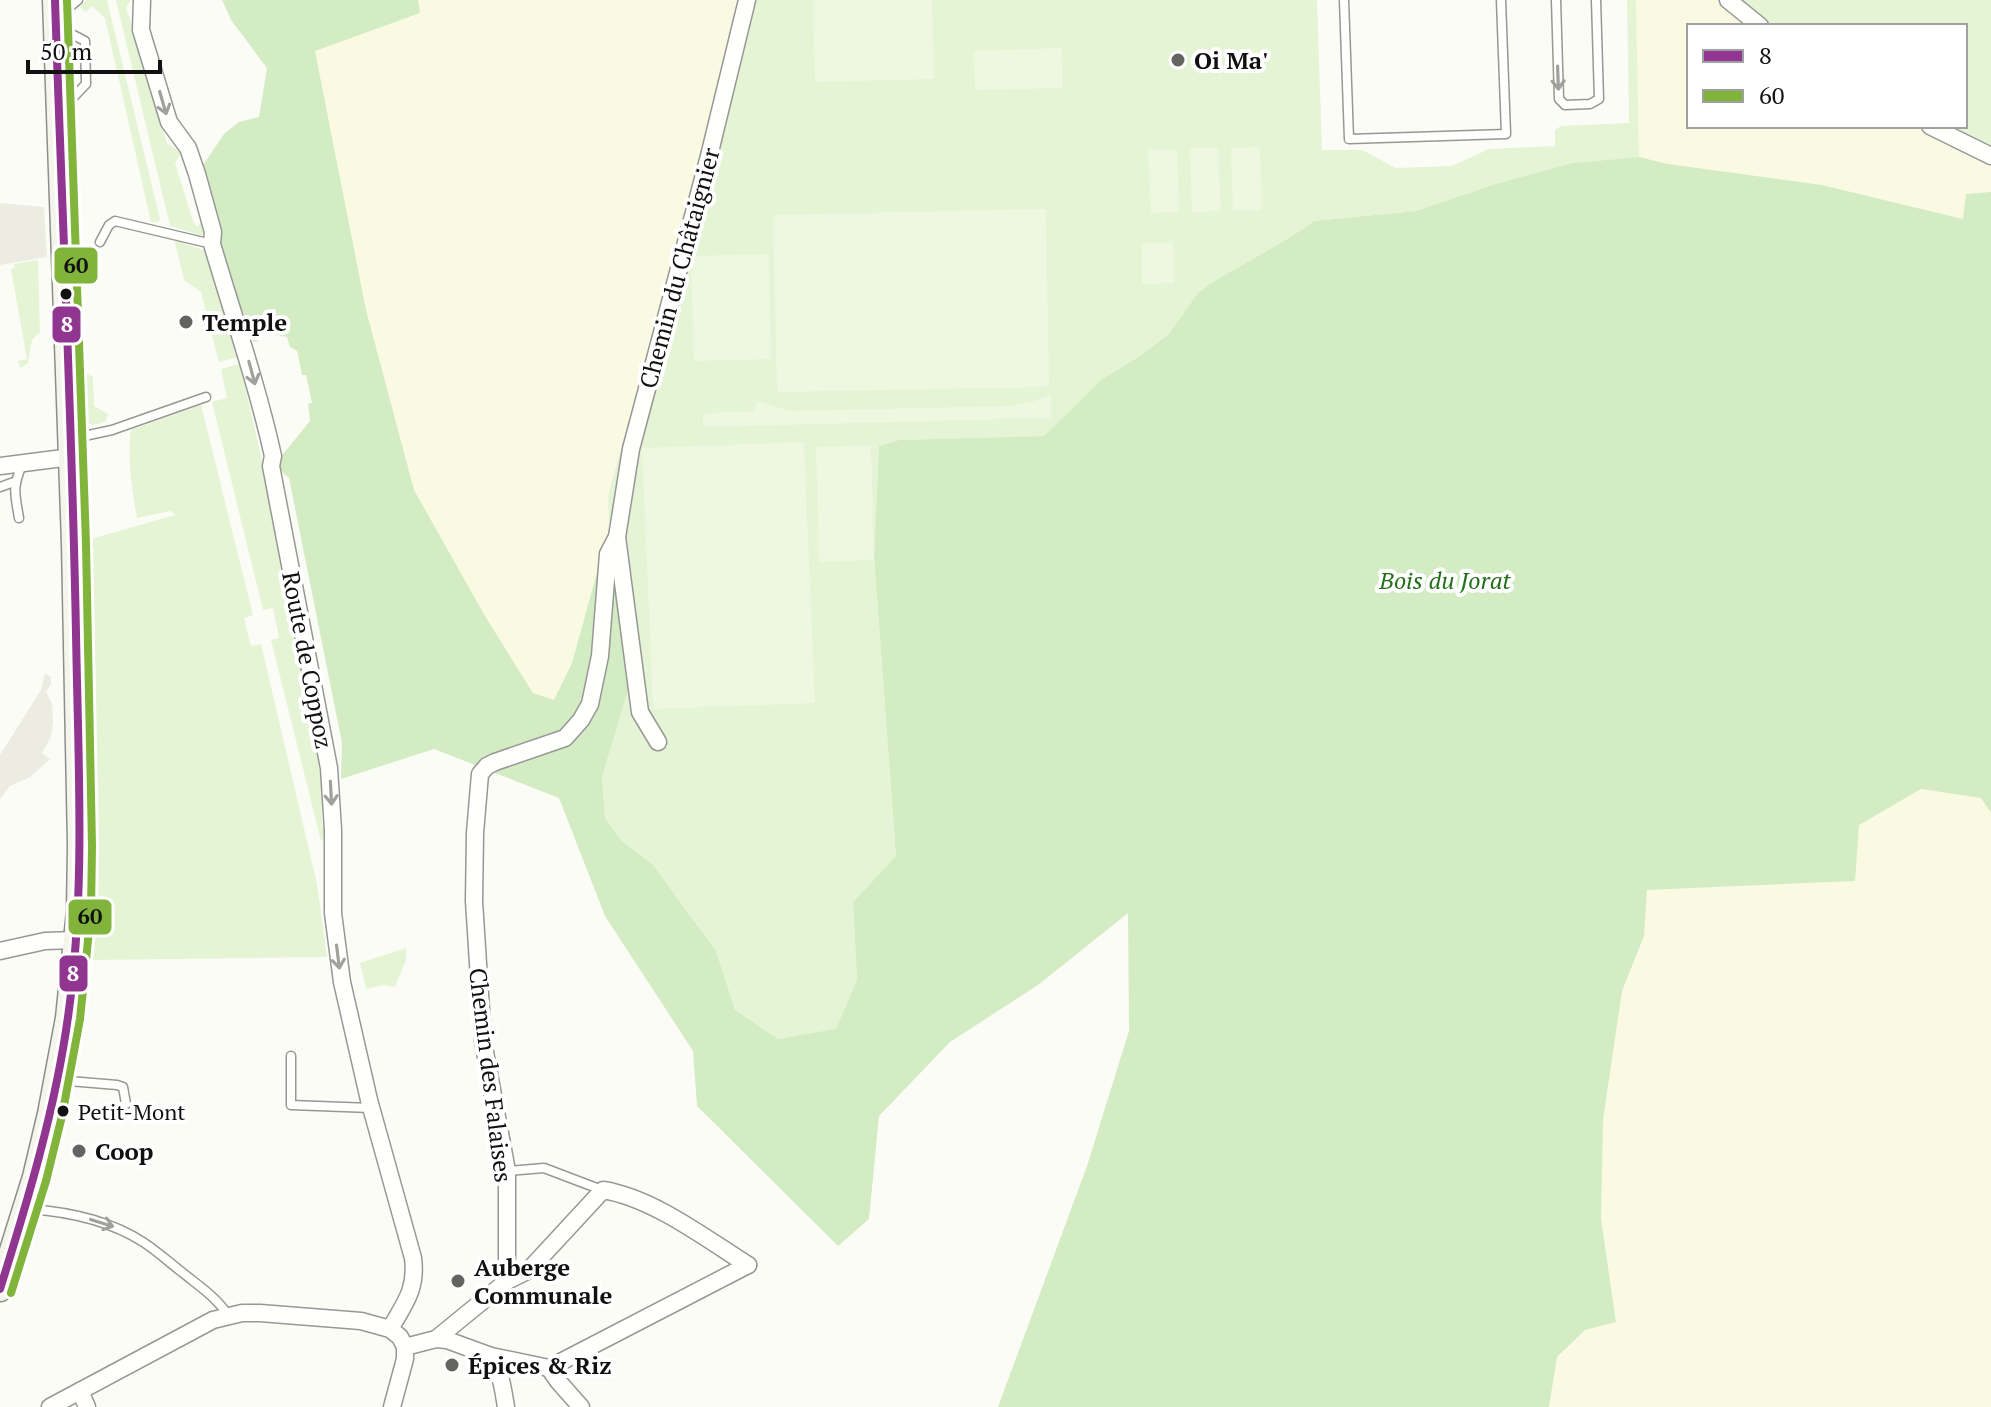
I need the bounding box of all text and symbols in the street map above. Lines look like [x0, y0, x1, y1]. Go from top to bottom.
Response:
scale bar [28, 24, 160, 74]
legend [1687, 24, 1967, 128]
text: 50 m [40, 35, 92, 67]
text: 8 [1759, 39, 1772, 71]
place label: Oi Ma' [1194, 44, 1268, 76]
marker: Oi Ma' [1169, 51, 1187, 69]
one-way arrow [1551, 64, 1566, 91]
text: 60 [1759, 79, 1785, 111]
one-way arrow [156, 89, 171, 115]
street label: Chemin du Châtaignier [631, 143, 727, 392]
line badge: 60 [53, 246, 99, 285]
text: 60 [64, 250, 88, 279]
unlabelled marker [58, 286, 74, 302]
line badge: 8 [51, 305, 82, 344]
place label: Temple [202, 306, 287, 338]
text: 8 [61, 309, 73, 338]
marker: Temple [177, 313, 195, 331]
one-way arrow [246, 360, 261, 386]
park label: Bois du Jorat [1378, 564, 1512, 596]
street label: Route de Coppoz [275, 569, 341, 751]
one-way arrow [324, 779, 339, 806]
line badge: 60 [67, 898, 113, 936]
text: 60 [78, 901, 102, 930]
one-way arrow [331, 943, 346, 969]
line badge: 8 [58, 954, 89, 993]
text: 8 [67, 958, 79, 987]
street label: Chemin des Falaises [462, 966, 520, 1184]
place label: Petit-Mont [78, 1097, 185, 1126]
marker: Petit-Mont [55, 1103, 71, 1119]
place label: Coop [95, 1135, 153, 1167]
marker: Coop [70, 1142, 88, 1160]
one-way arrow [88, 1216, 114, 1231]
place label: Auberge Communale [474, 1251, 612, 1311]
marker: Auberge Communale [449, 1272, 467, 1290]
place label: Épices & Riz [468, 1349, 612, 1381]
marker: Épices & Riz [443, 1356, 461, 1374]

